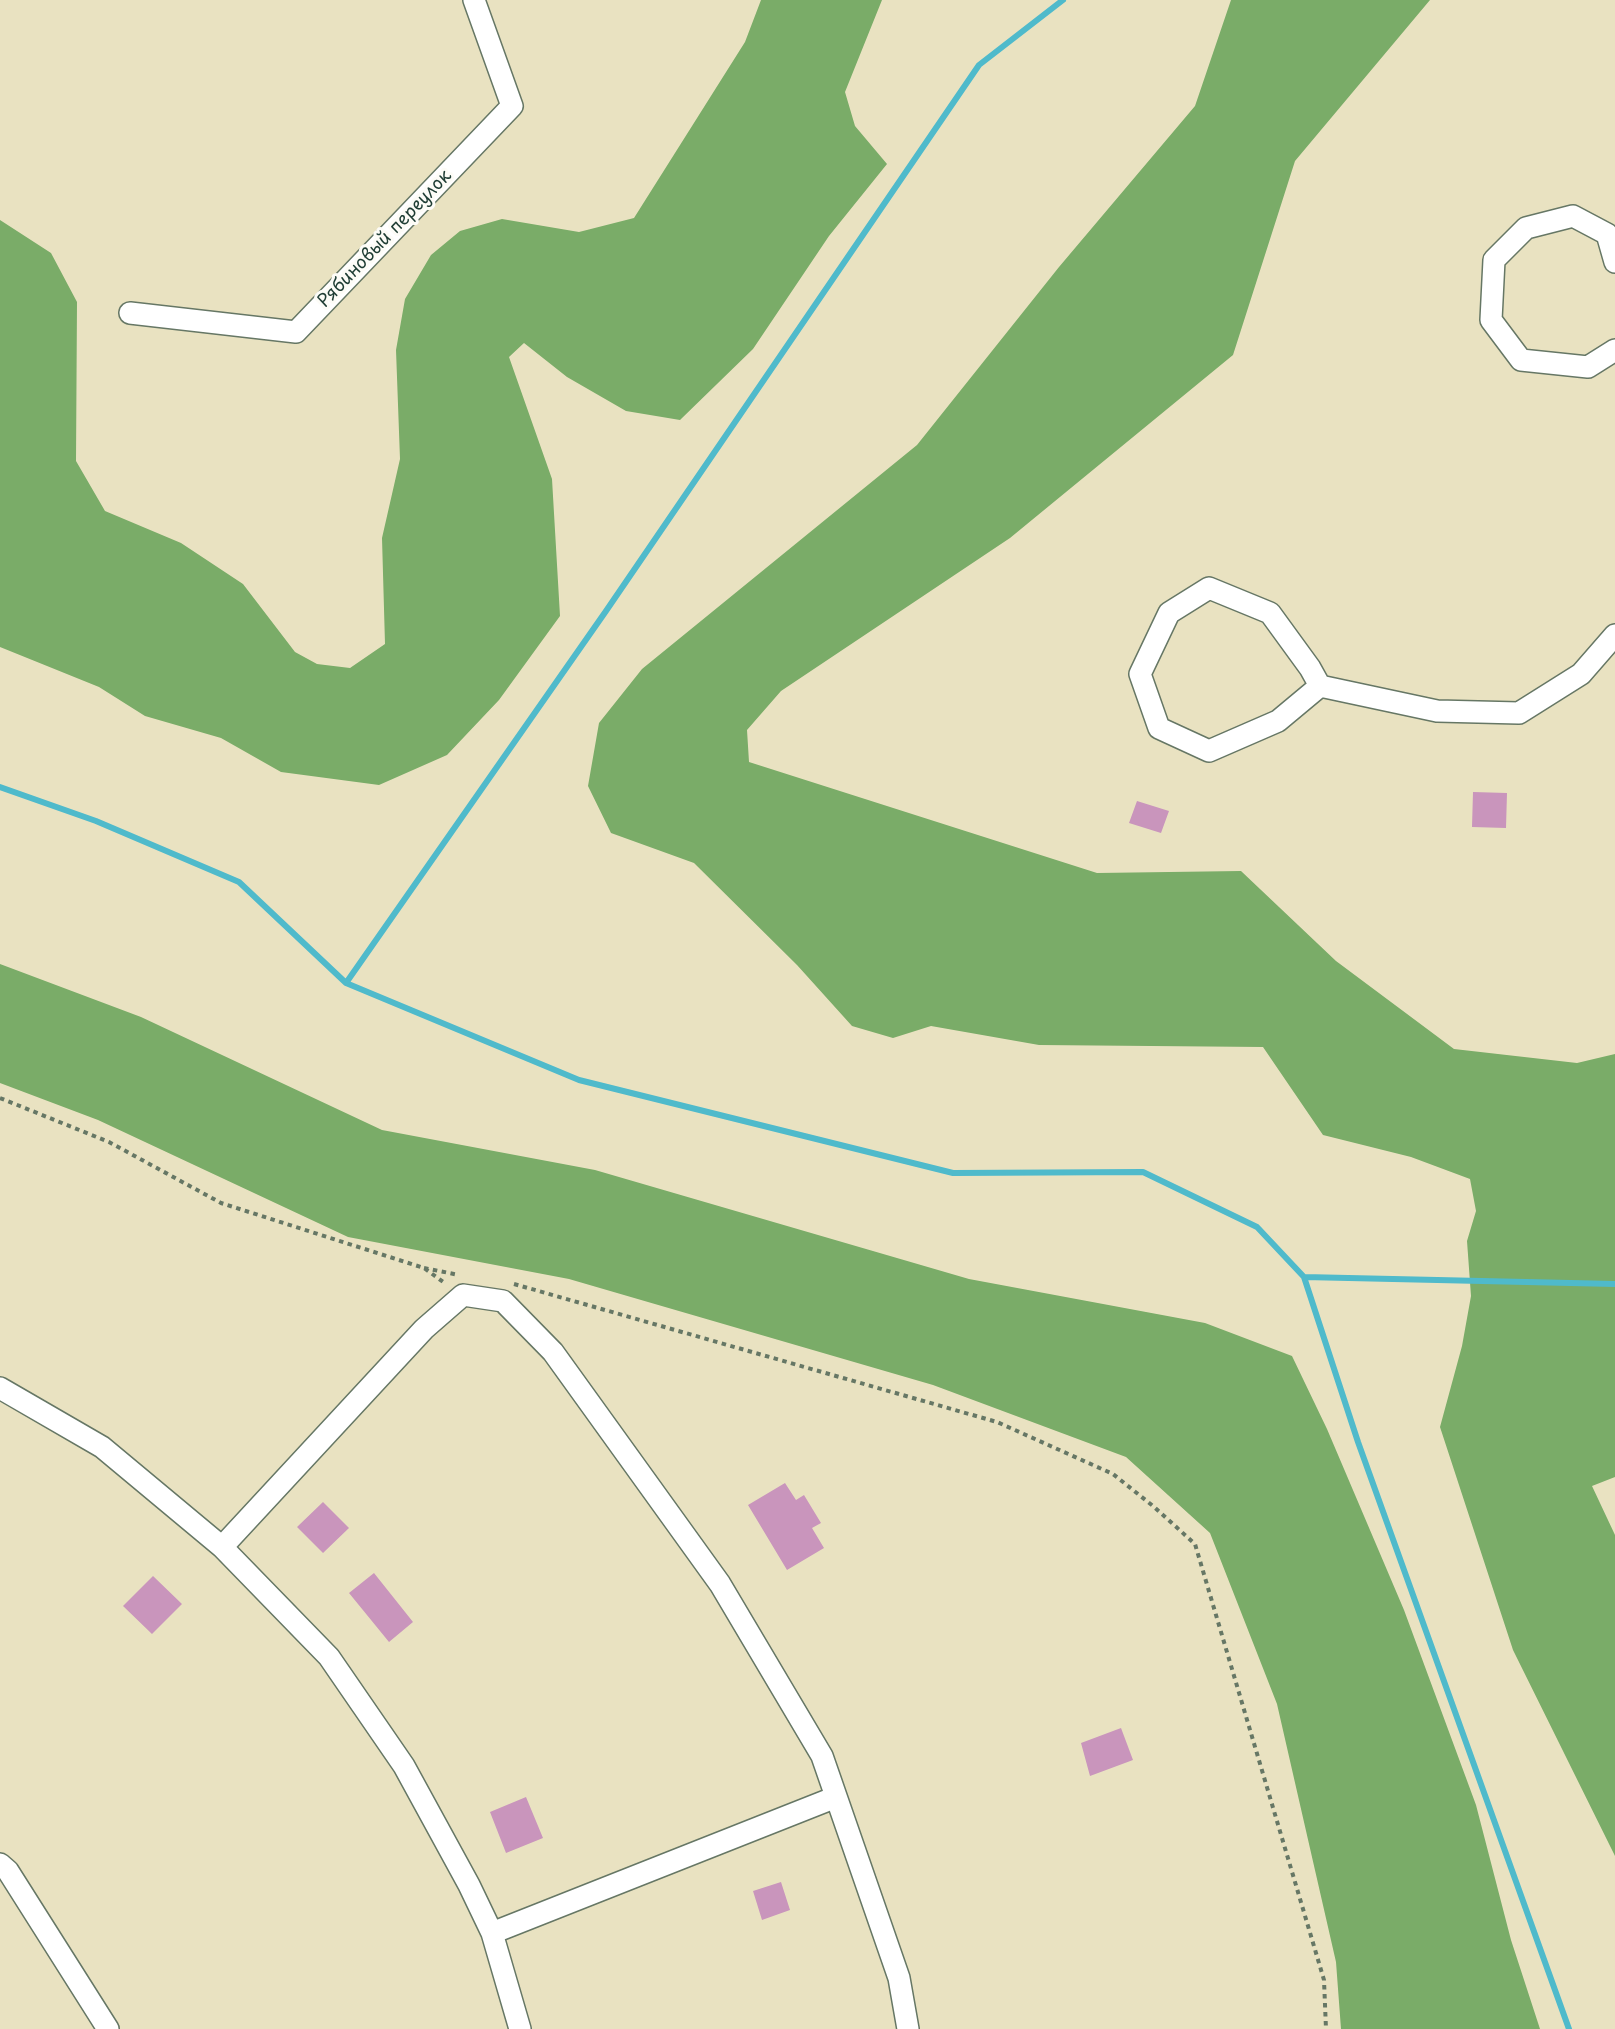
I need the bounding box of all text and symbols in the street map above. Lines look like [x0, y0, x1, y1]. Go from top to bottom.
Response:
street label: Рябиновый переулок [314, 166, 456, 312]

